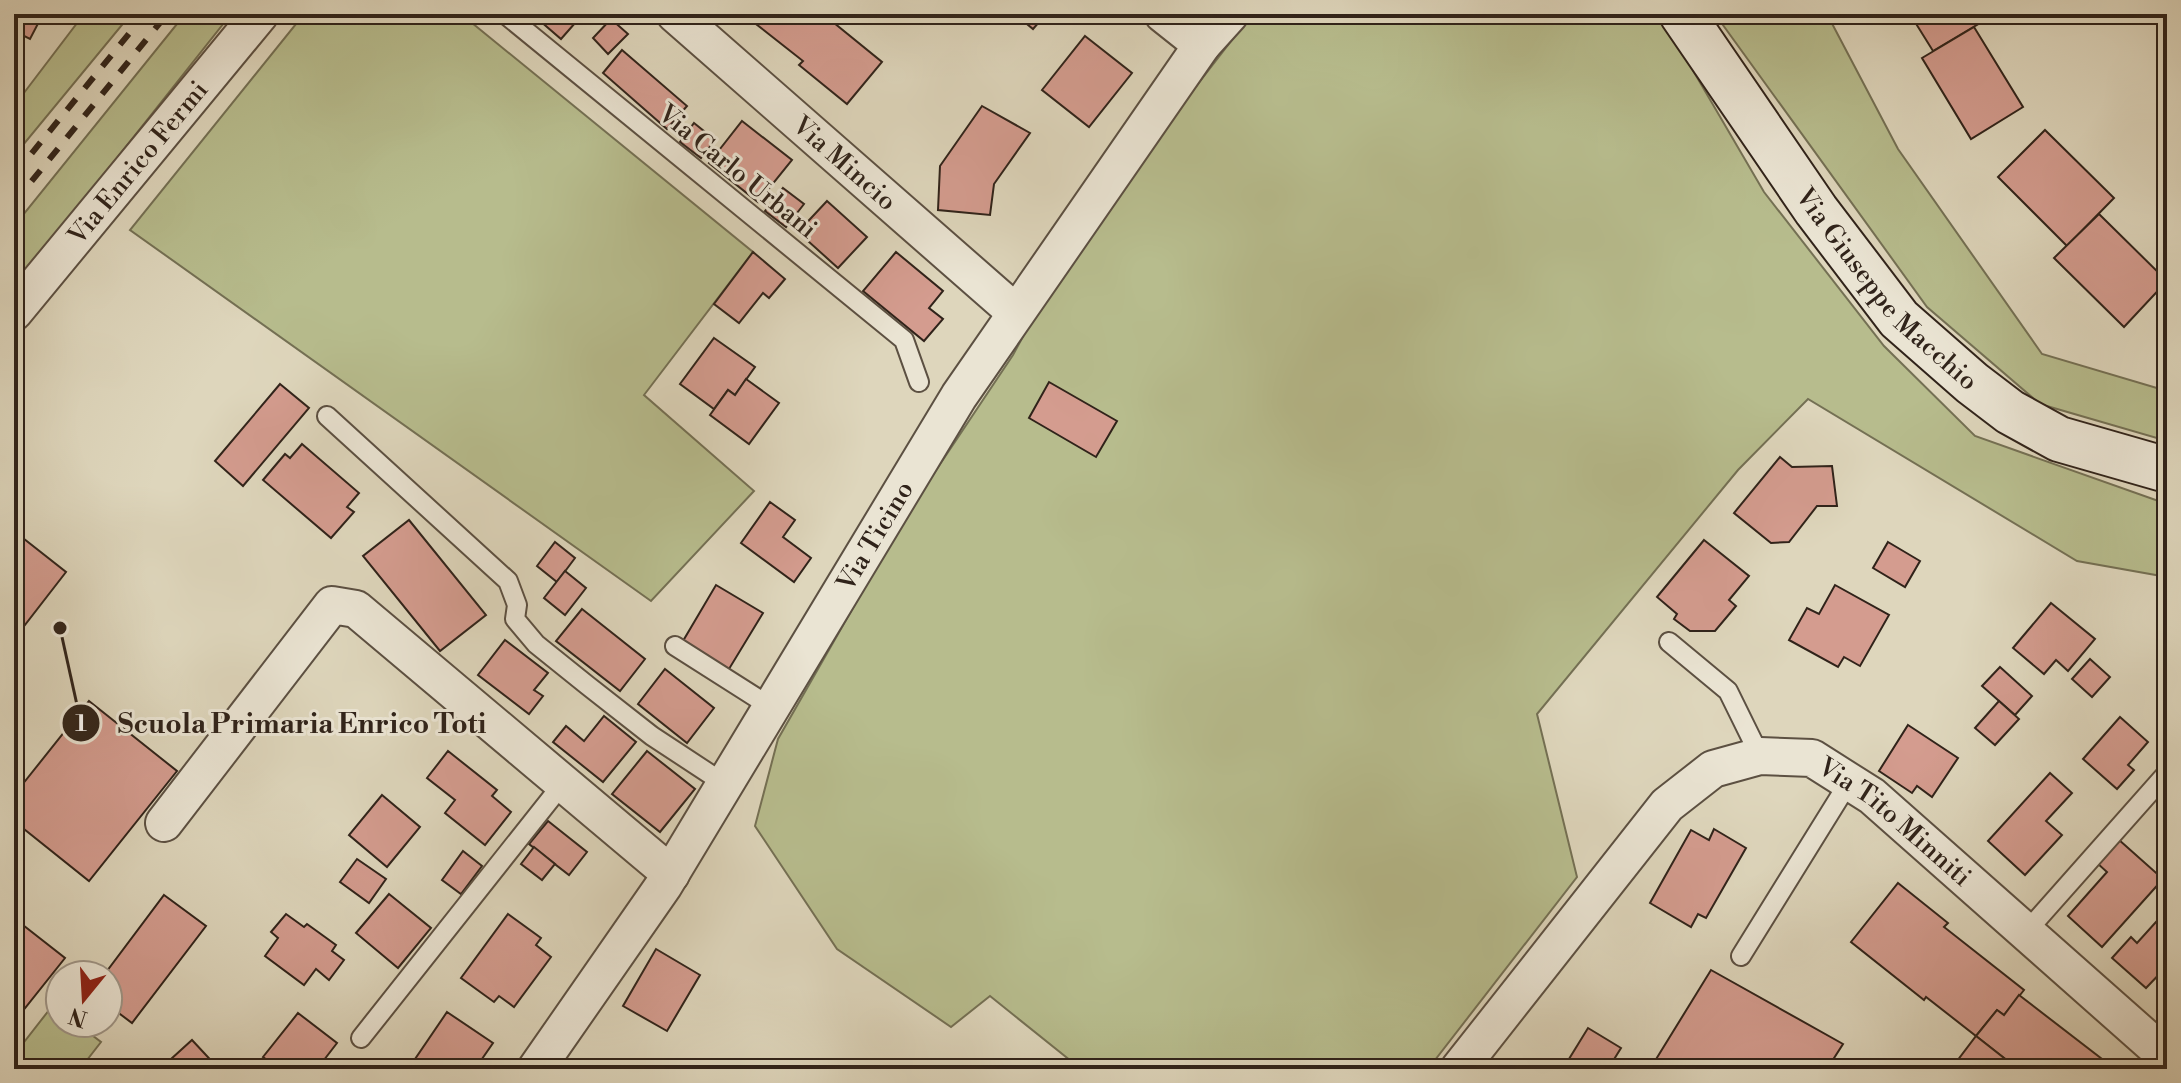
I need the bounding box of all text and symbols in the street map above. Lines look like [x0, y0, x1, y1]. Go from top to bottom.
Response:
street label: Via Enrico Fermi [61, 75, 215, 252]
street label: Via Carlo Urbani [651, 97, 823, 246]
street label: Via Mincio [785, 109, 903, 218]
street label: Via Giuseppe Macchio [1788, 181, 1984, 398]
street label: Via Ticino [830, 475, 921, 598]
callout: Scuola Primaria Enrico Toti [61, 697, 502, 749]
text: Scuola Primaria Enrico Toti [118, 707, 486, 742]
text: 1 [75, 709, 87, 739]
street label: Via Tito Minniti [1811, 750, 1978, 893]
north arrow [44, 959, 124, 1039]
text: N [65, 1001, 91, 1032]

